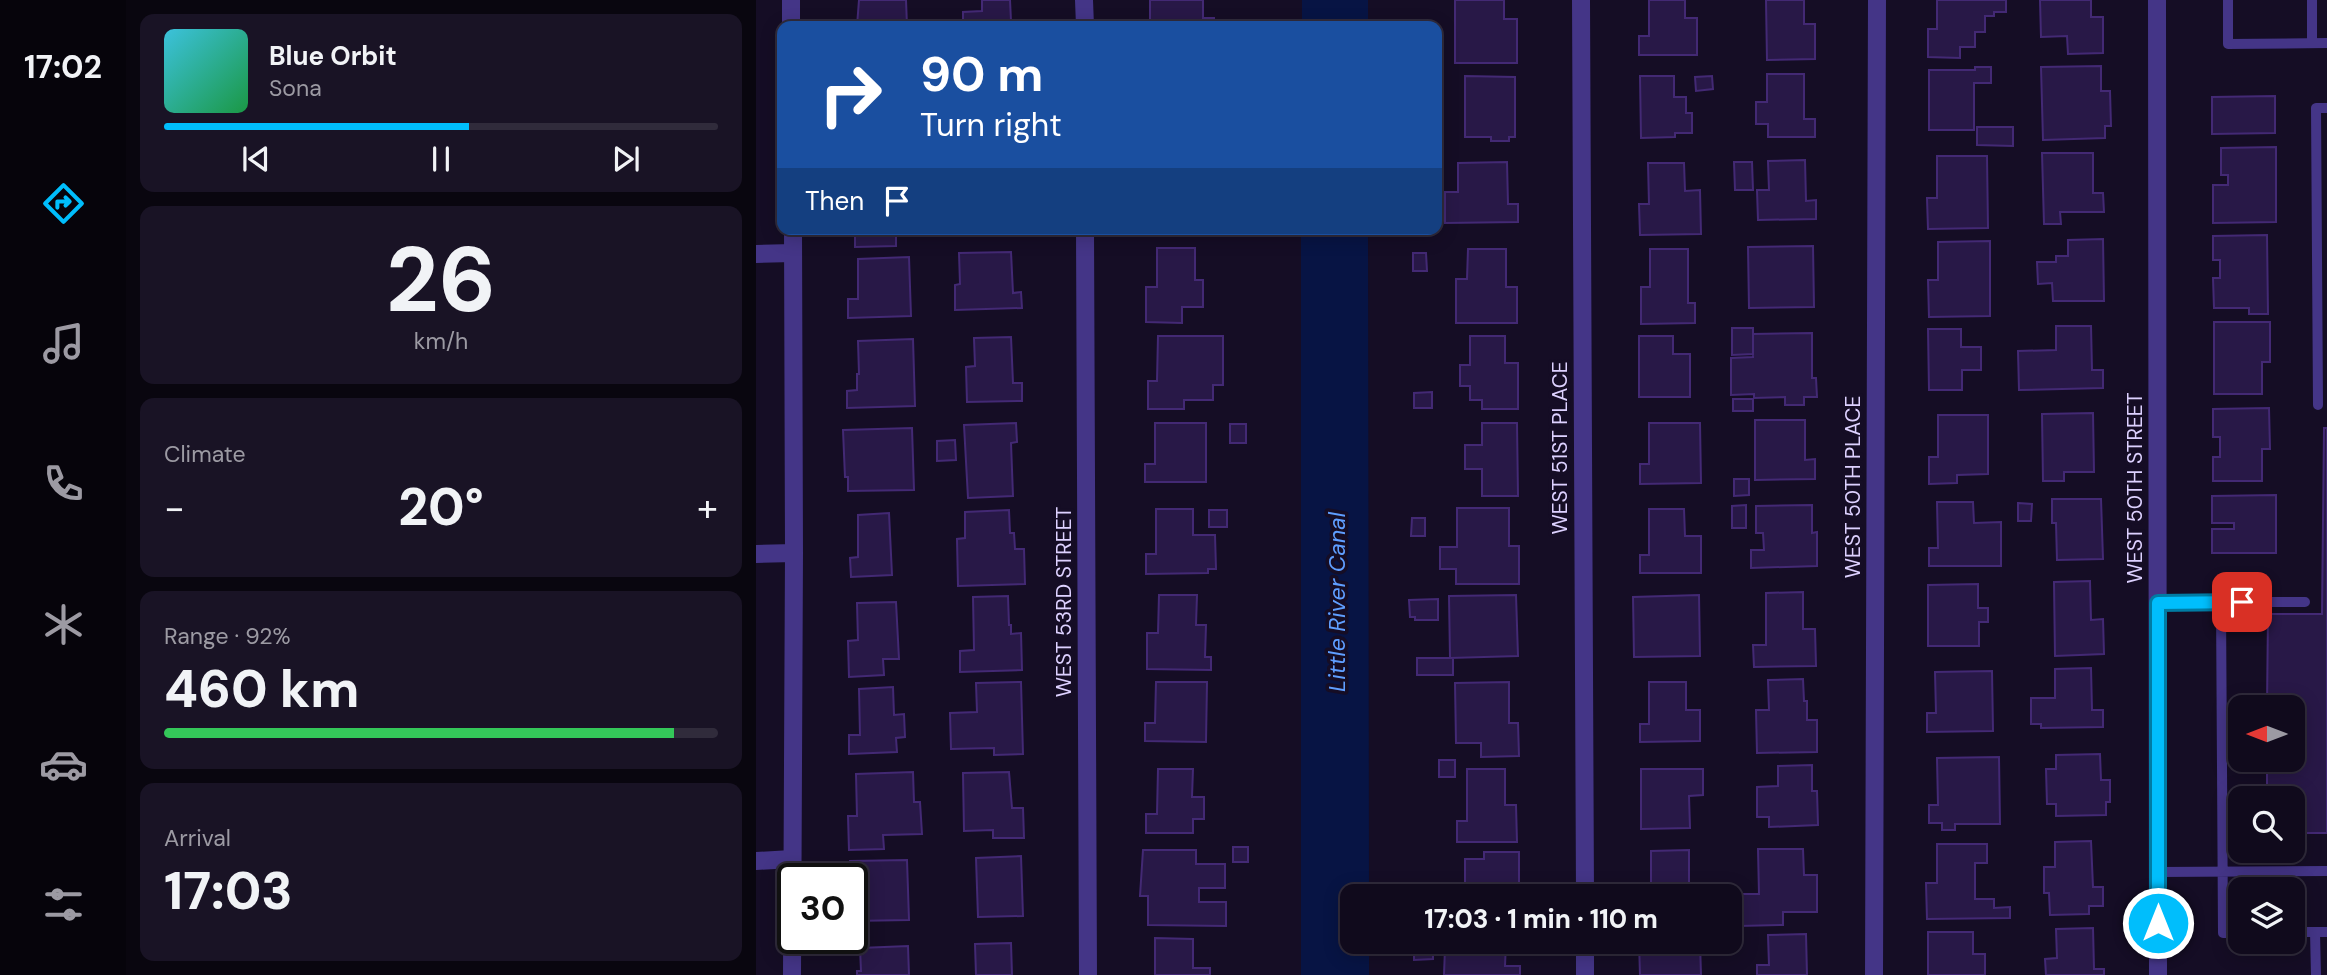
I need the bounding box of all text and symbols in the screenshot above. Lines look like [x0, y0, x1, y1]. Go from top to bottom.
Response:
text: Blue Orbit [269, 39, 397, 73]
text: 90 m [920, 42, 1043, 106]
text: 17:02 [24, 46, 102, 88]
icon: right [805, 49, 896, 140]
text: Sona [269, 73, 322, 103]
text: Turn right [920, 104, 1062, 146]
icon: previous [237, 140, 275, 178]
icon: pause [422, 140, 460, 178]
icon: next [607, 140, 645, 178]
icon: directions [39, 179, 88, 228]
icon: arrive [878, 182, 916, 220]
text: Then [805, 184, 864, 218]
text: 26 [386, 221, 496, 339]
icon: music [39, 319, 88, 368]
text: km/h [414, 326, 468, 356]
street label: WEST 51ST PLACE [1546, 361, 1574, 535]
street label: WEST 50TH STREET [2121, 392, 2149, 584]
street label: WEST 50TH PLACE [1839, 396, 1867, 578]
text: Climate [164, 439, 246, 469]
icon: phone [39, 459, 88, 508]
text: 20° [398, 473, 484, 541]
text: − [164, 483, 185, 533]
text: + [697, 483, 718, 533]
street label: WEST 53RD STREET [1050, 506, 1078, 697]
water label: Little River Canal [1322, 511, 1352, 692]
pin [2212, 572, 2272, 632]
icon: arrive [2223, 583, 2261, 621]
icon: climate [39, 600, 88, 649]
text: Range · 92% [164, 621, 291, 651]
text: 460 km [164, 655, 360, 723]
north arrow [2228, 695, 2305, 772]
map controls [2228, 695, 2305, 954]
icon: car [39, 740, 88, 789]
button: search [2228, 786, 2305, 863]
text: Arrival [164, 823, 231, 853]
text: 17:03 [164, 857, 293, 925]
speed limit sign: 30 [777, 863, 868, 954]
button: layers [2228, 877, 2305, 954]
icon: filters [39, 880, 88, 929]
position arrow [2121, 886, 2195, 960]
text: 17:03 · 1 min · 110 m [1424, 902, 1658, 936]

